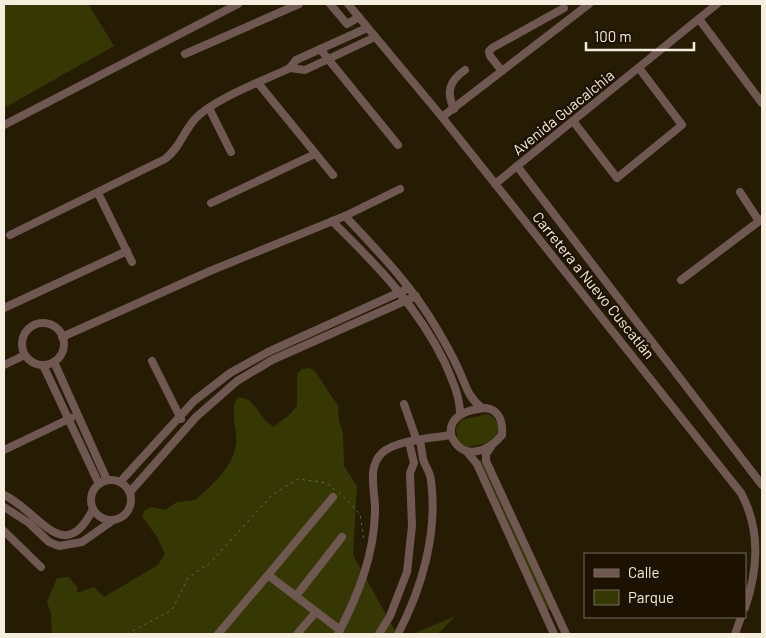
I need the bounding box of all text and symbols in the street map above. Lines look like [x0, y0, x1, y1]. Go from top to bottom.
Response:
scale bar [586, 20, 694, 52]
text: 100 m [594, 27, 632, 45]
street label: Avenida Guacalchia [509, 66, 617, 158]
street label: Carretera a Nuevo Cuscatlán [529, 208, 659, 362]
legend [584, 553, 746, 618]
text: Calle [628, 563, 660, 581]
text: Parque [628, 588, 674, 606]

